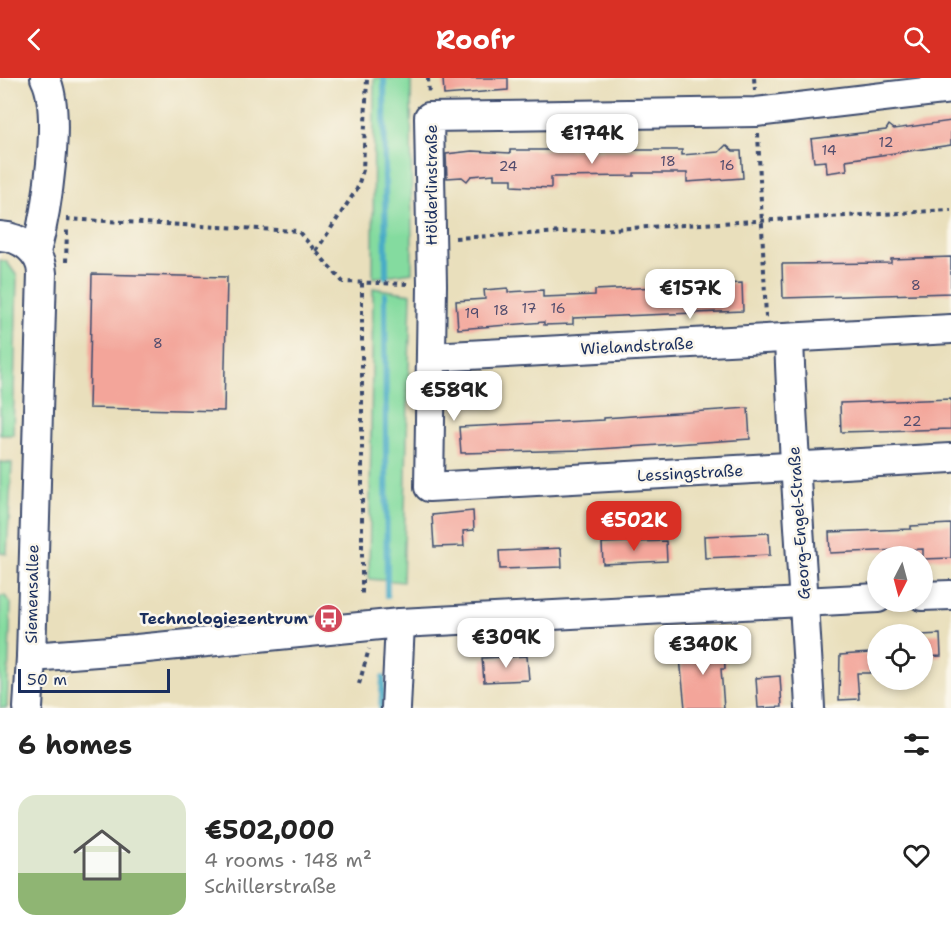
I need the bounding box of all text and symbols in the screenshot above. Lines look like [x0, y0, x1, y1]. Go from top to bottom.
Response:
text: Roofr [436, 21, 515, 58]
icon: back [18, 23, 51, 56]
icon: search [900, 23, 933, 56]
pin: €174K [550, 114, 634, 165]
text: €174K [560, 120, 624, 146]
street label: Hölderlinstraße [421, 125, 442, 245]
house number: 12 [879, 133, 893, 151]
house number: 14 [821, 141, 837, 159]
house number: 18 [660, 152, 676, 170]
house number: 16 [719, 156, 735, 174]
house number: 24 [499, 157, 518, 175]
pin: €157K [648, 269, 732, 320]
text: €157K [659, 275, 721, 301]
house number: 8 [911, 276, 921, 294]
house number: 17 [522, 299, 536, 317]
house number: 16 [550, 299, 566, 317]
house number: 18 [493, 301, 509, 319]
house number: 19 [464, 304, 480, 322]
street label: Wielandstraße [580, 333, 694, 359]
house number: 8 [153, 334, 163, 352]
pin: €589K [412, 371, 496, 422]
text: €589K [420, 377, 488, 403]
house number: 22 [903, 412, 921, 430]
street label: Georg-Engel-Straße [783, 446, 815, 600]
street label: Lessingstraße [636, 460, 744, 486]
pin: €502K [592, 501, 676, 552]
text: €502K [600, 507, 668, 533]
street label: Siemensallee [21, 544, 43, 644]
north arrow [867, 546, 933, 612]
map controls [867, 546, 933, 690]
bus stop icon: Technologiezentrum [313, 602, 345, 634]
place label: Technologiezentrum [139, 608, 308, 629]
pin: €309K [464, 618, 548, 669]
text: €309K [471, 624, 541, 650]
button: locate [867, 624, 933, 690]
pin: €340K [661, 625, 745, 676]
text: €340K [668, 631, 738, 657]
scale bar [18, 666, 170, 694]
text: 50 m [27, 669, 67, 690]
text: 6 homes [18, 727, 132, 762]
icon: filters [900, 728, 933, 761]
text: €502,000 [204, 812, 335, 847]
icon: home [66, 819, 138, 891]
icon: heart [900, 839, 933, 872]
text: 4 rooms · 148 m² [204, 847, 372, 873]
text: Schillerstraße [204, 873, 337, 899]

